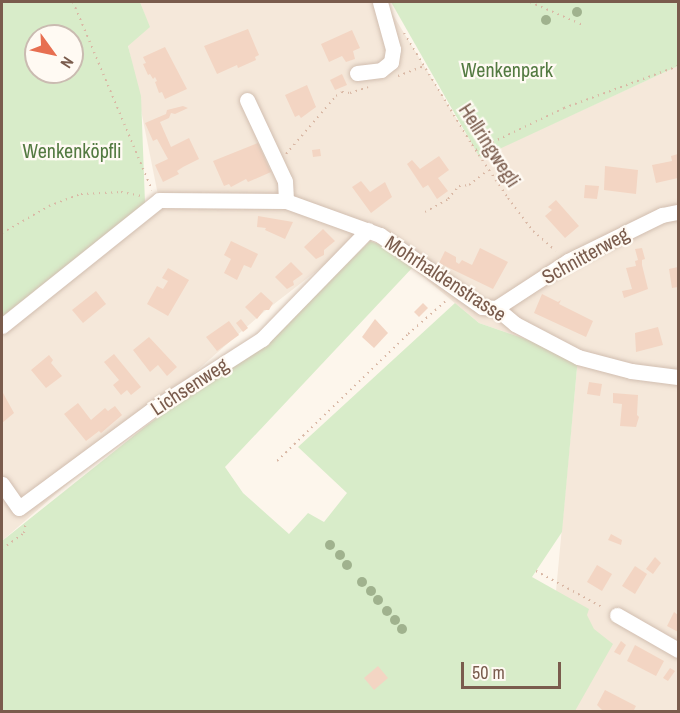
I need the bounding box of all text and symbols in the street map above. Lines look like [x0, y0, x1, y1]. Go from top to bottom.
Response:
north arrow [24, 24, 84, 84]
text: N [56, 53, 79, 73]
park label: Wenkenpark [461, 57, 553, 81]
street label: Hellringwegli [454, 99, 526, 191]
park label: Wenkenköpfli [22, 138, 122, 162]
street label: Schnitterweg [537, 221, 633, 289]
street label: Mohrhaldenstrasse [381, 230, 511, 326]
street label: Lichsenweg [146, 352, 232, 420]
scale bar [464, 650, 564, 688]
text: 50 m [472, 660, 505, 685]

